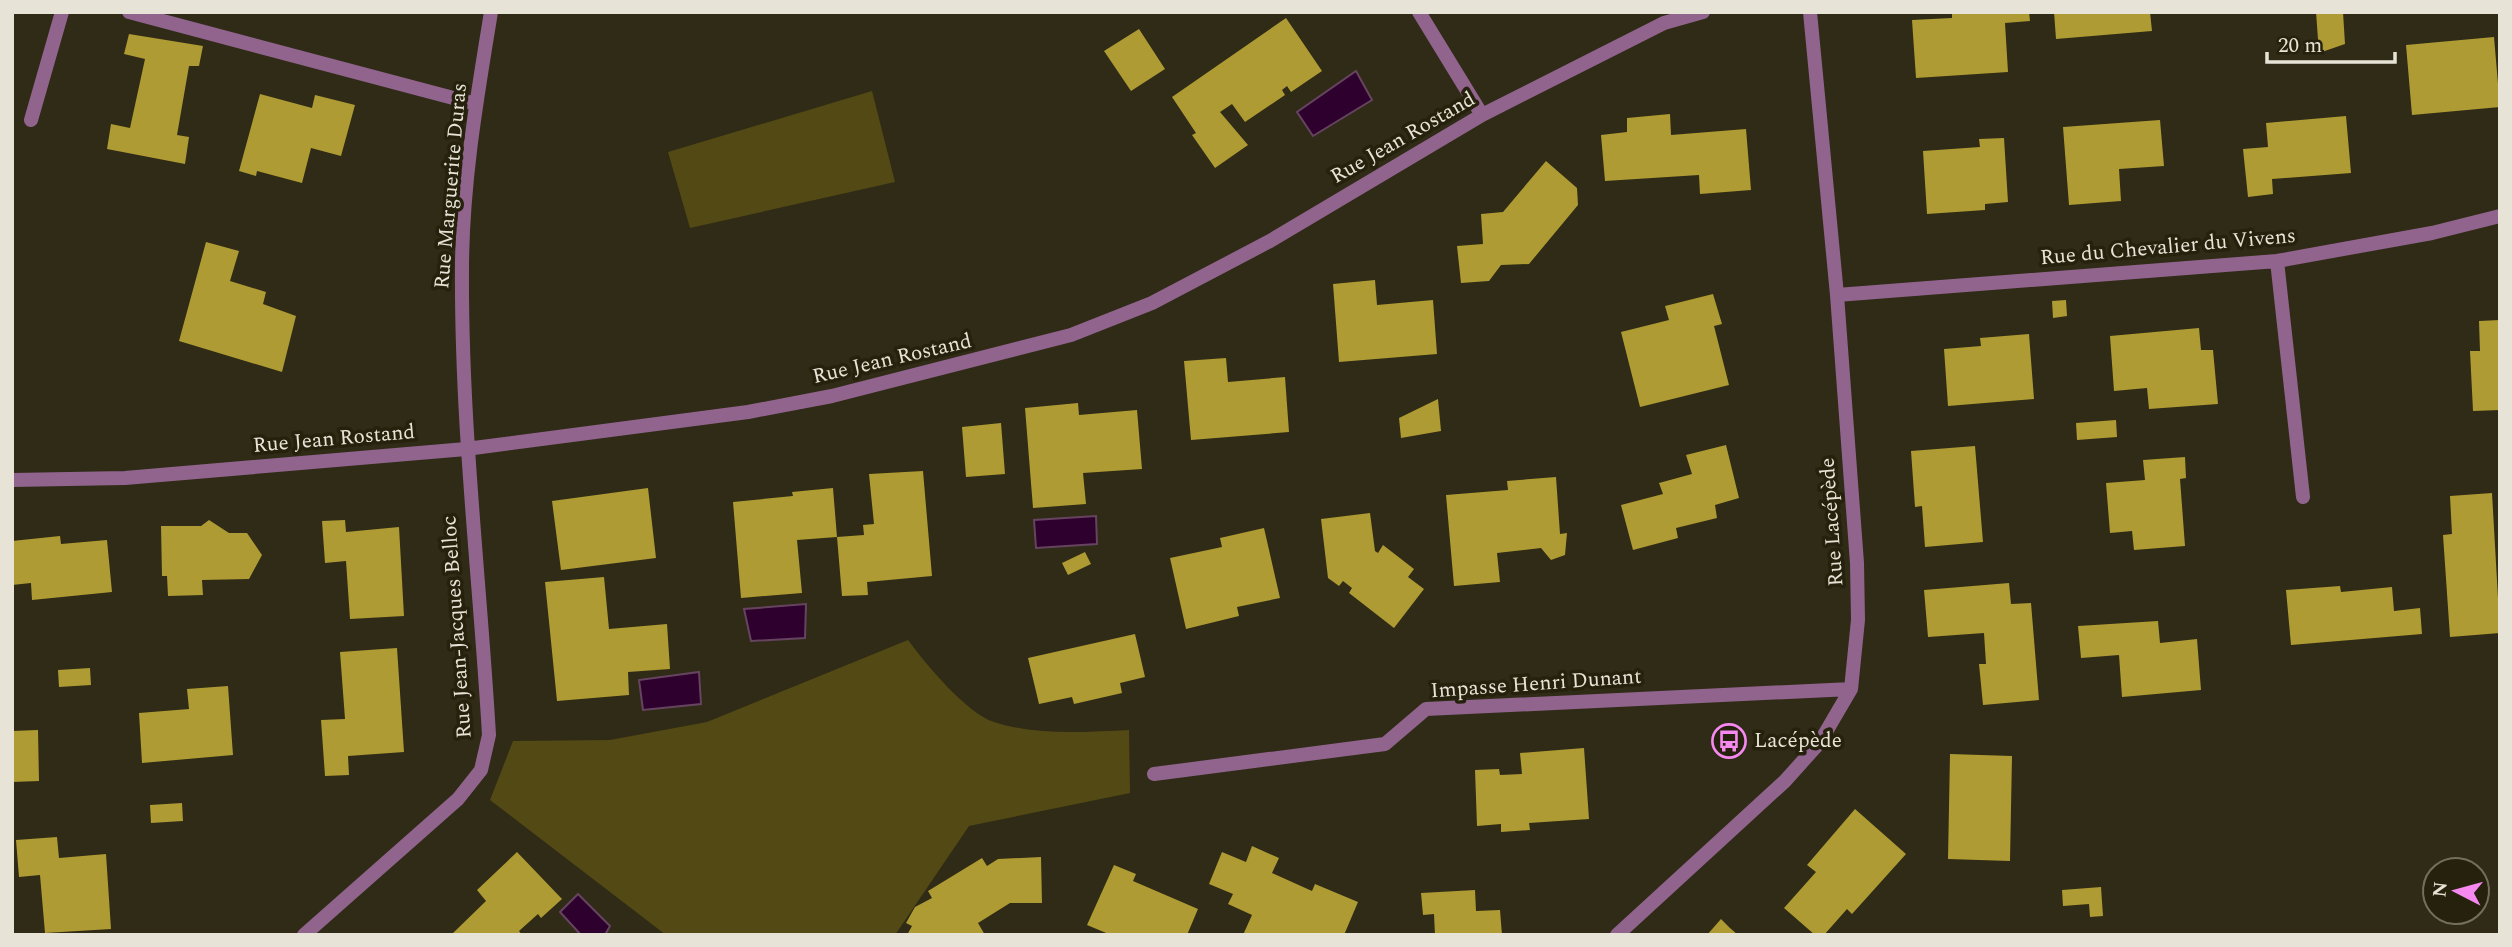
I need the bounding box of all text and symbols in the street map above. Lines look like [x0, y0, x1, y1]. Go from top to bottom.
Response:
scale bar [2267, 21, 2395, 65]
text: 20 m [2278, 30, 2322, 62]
street label: Rue Marguerite Duras [426, 82, 476, 290]
street label: Rue Jean Rostand [1325, 83, 1481, 193]
street label: Rue du Chevalier du Vivens [2039, 220, 2297, 274]
street label: Rue Jean Rostand [809, 325, 975, 393]
street label: Rue Jean Rostand [252, 416, 416, 462]
street label: Rue Lacépède [1812, 457, 1852, 587]
street label: Rue Jean-Jacques Belloc [433, 514, 481, 740]
street label: Impasse Henri Dunant [1429, 661, 1643, 707]
bus stop icon: Lacépède [1710, 722, 1748, 760]
place label: Lacépède [1754, 725, 1842, 757]
north arrow [2421, 856, 2491, 926]
text: N [2425, 880, 2456, 899]

